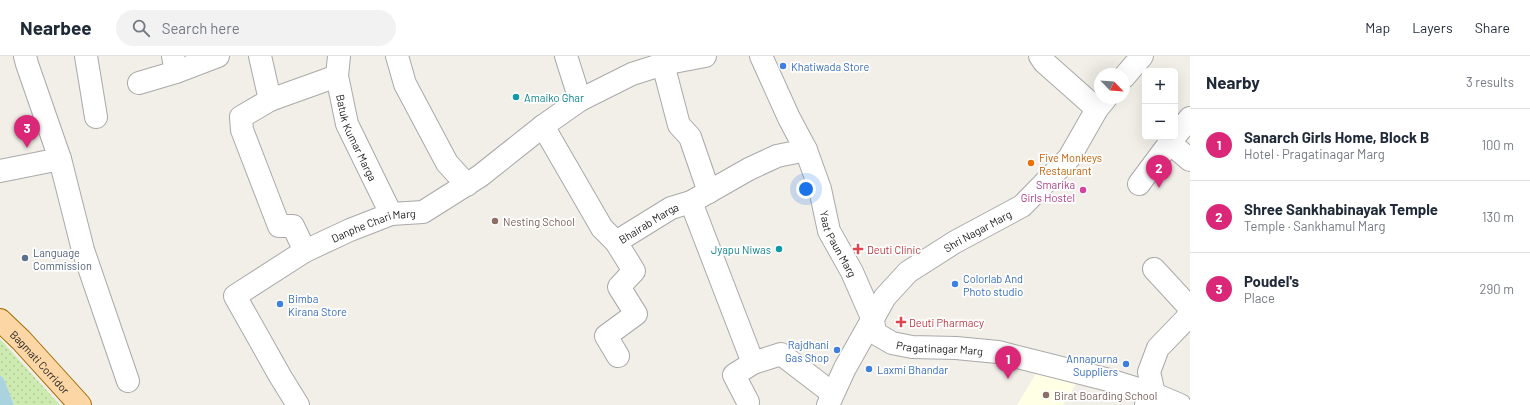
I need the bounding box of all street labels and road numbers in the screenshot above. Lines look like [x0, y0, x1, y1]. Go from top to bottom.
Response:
street label: Batuk Kumar Marga [334, 93, 380, 183]
street label: Bhairab Marga [616, 200, 680, 245]
street label: Danphe Chari Marg [329, 206, 416, 244]
street label: Shri Nagar Marg [941, 207, 1013, 254]
street label: Yaat Paun Marg [818, 209, 860, 279]
street label: Bagmati Corridor [8, 327, 73, 396]
street label: Pragatinagar Marg [895, 338, 984, 357]

